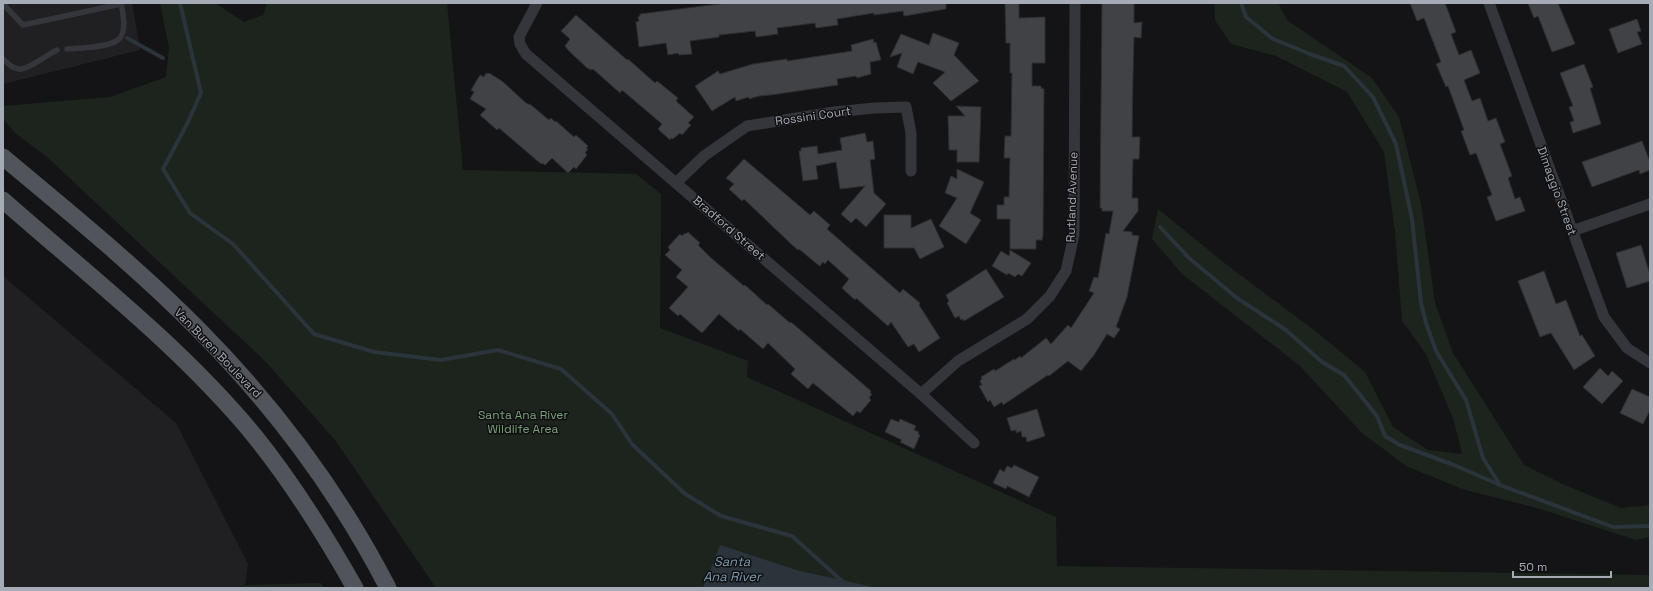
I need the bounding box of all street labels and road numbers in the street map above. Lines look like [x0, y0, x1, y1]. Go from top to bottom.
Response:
street label: Rossini Court [774, 103, 852, 129]
street label: Dimaggio Street [1533, 144, 1581, 238]
street label: Rutland Avenue [1062, 151, 1082, 243]
street label: Bradford Street [689, 192, 769, 264]
street label: Van Buren Boulevard [171, 305, 265, 401]

